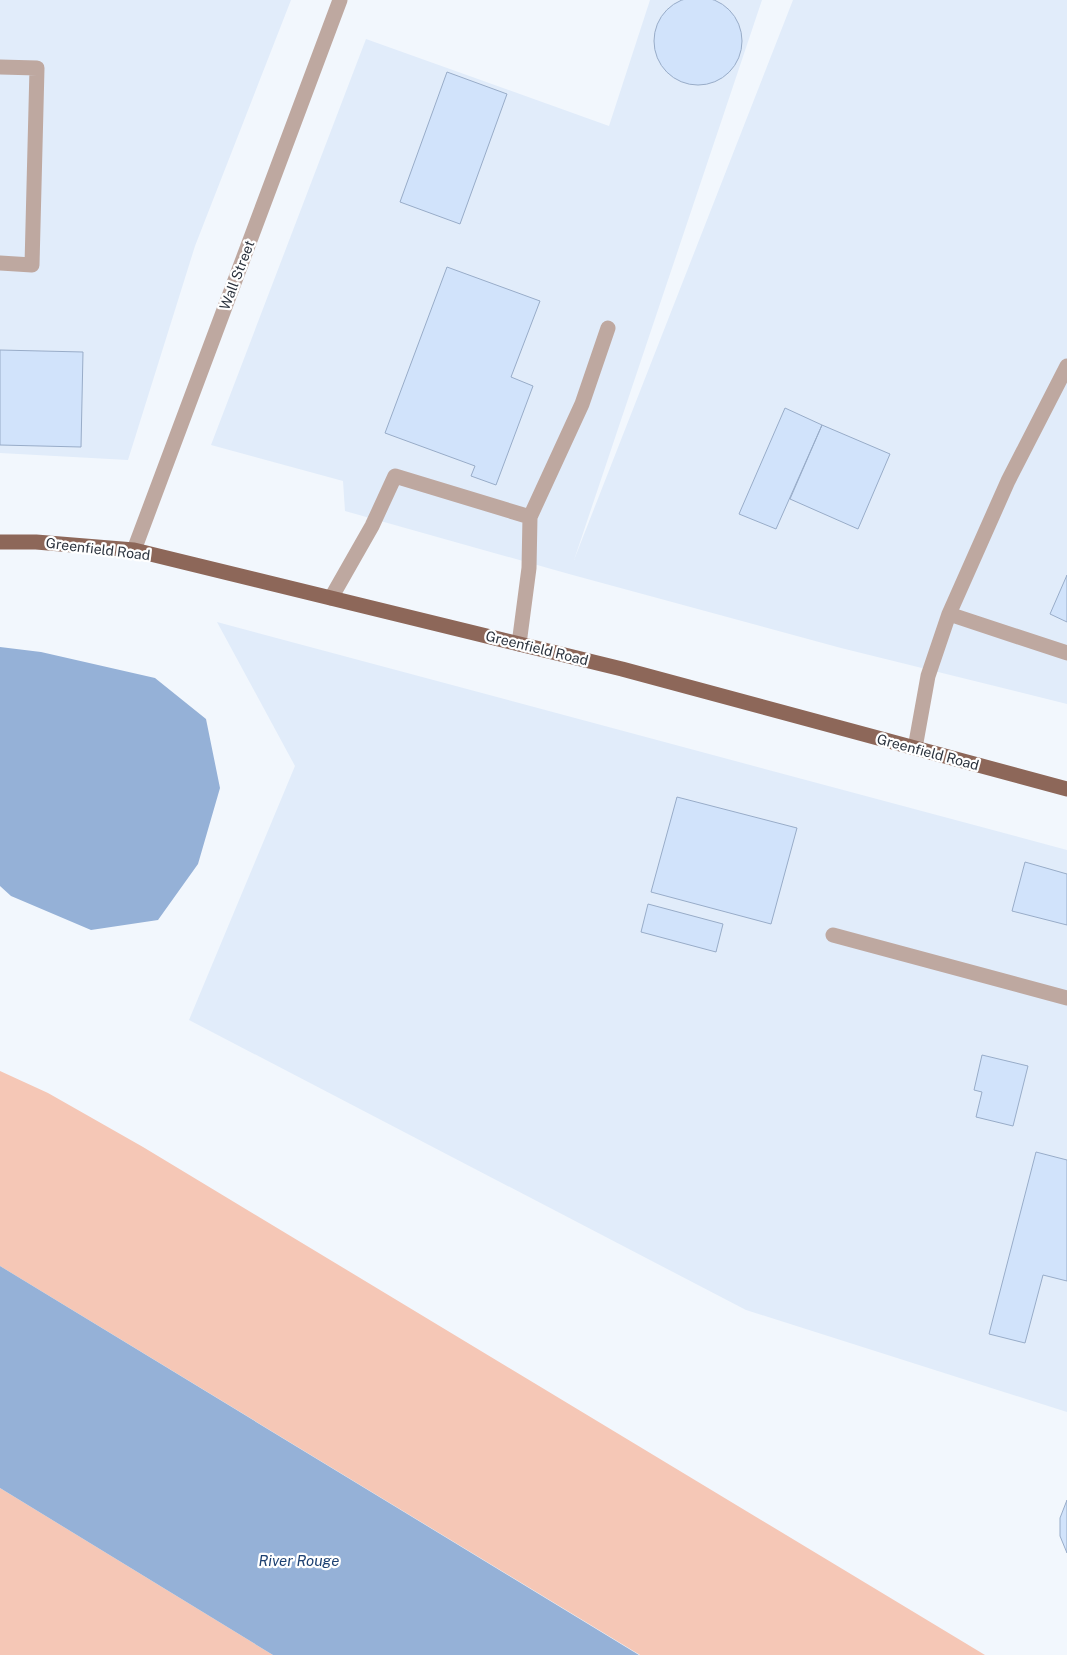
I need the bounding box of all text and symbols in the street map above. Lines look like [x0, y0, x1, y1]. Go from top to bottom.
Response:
street label: Wall Street [216, 238, 258, 312]
street label: Greenfield Road [45, 535, 151, 563]
street label: Greenfield Road [484, 628, 590, 668]
street label: Greenfield Road [875, 731, 981, 773]
water label: River Rouge [259, 1552, 339, 1569]

